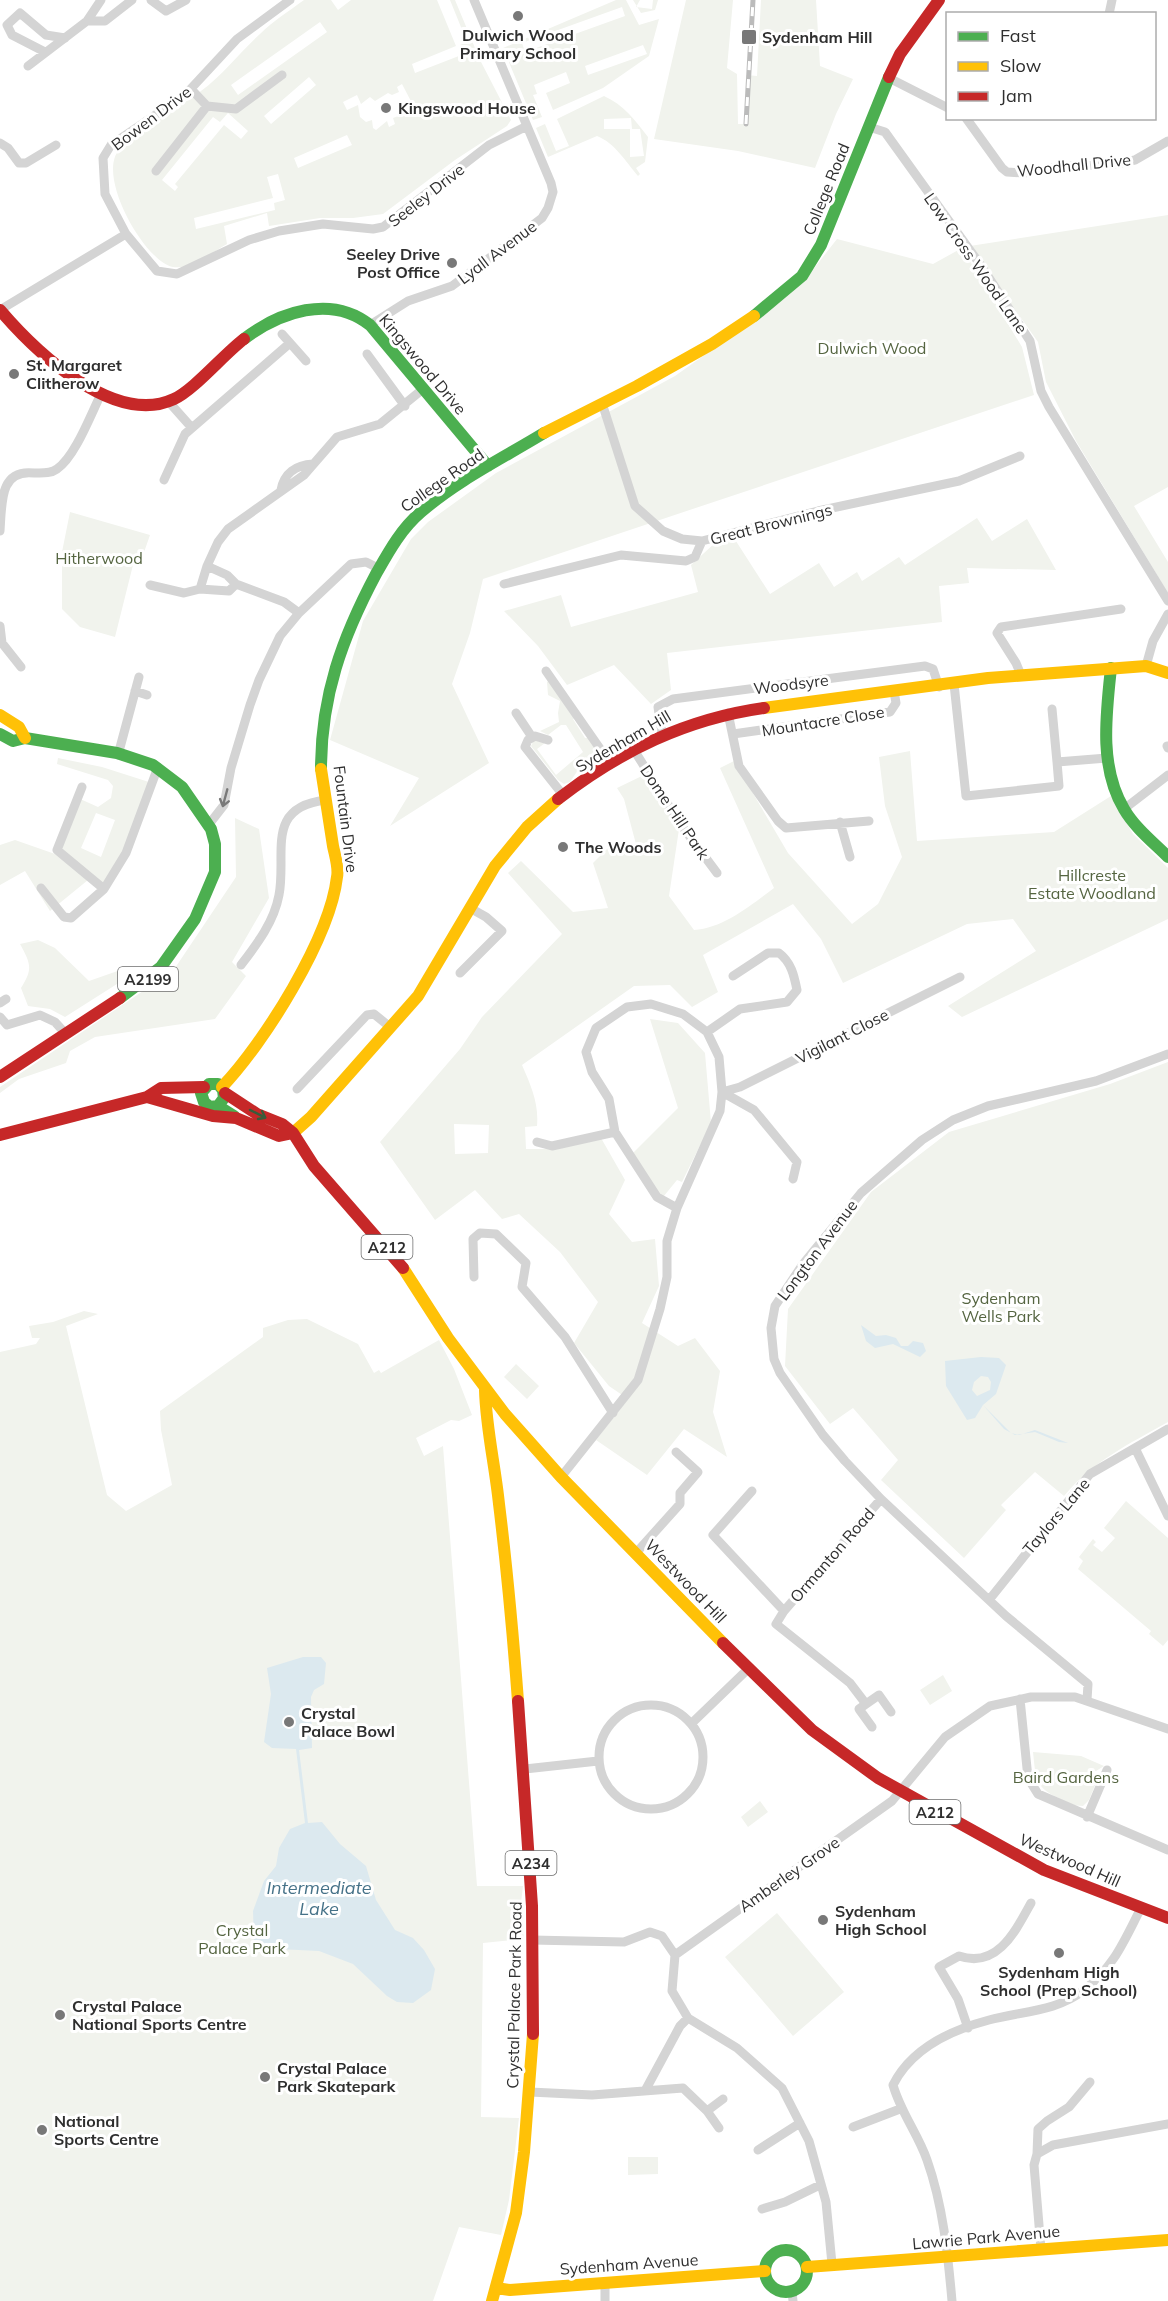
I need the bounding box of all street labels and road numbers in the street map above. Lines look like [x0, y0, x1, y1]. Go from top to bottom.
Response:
street label: Bowen Drive [107, 82, 195, 154]
street label: College Road [798, 140, 854, 238]
street label: Woodhall Drive [1016, 149, 1132, 181]
street label: Seeley Drive [384, 159, 468, 231]
street label: Low Cross Wood Lane [920, 189, 1032, 337]
street label: Lyall Avenue [454, 216, 540, 288]
street label: Kingswood Drive [375, 310, 471, 418]
street label: College Road [396, 444, 488, 516]
street label: Great Brownings [708, 499, 834, 549]
street label: Woodsyre [752, 669, 830, 699]
street label: Mountacre Close [760, 701, 886, 741]
street label: Sydenham Hill [572, 706, 674, 776]
street label: Dome Hill Park [636, 761, 714, 864]
street label: Fountain Drive [330, 764, 362, 874]
road number: A2199 [118, 967, 178, 991]
street label: Vigilant Close [792, 1004, 892, 1068]
street label: Longton Avenue [773, 1196, 861, 1304]
road number: A212 [362, 1235, 412, 1259]
street label: Taylors Lane [1018, 1474, 1094, 1558]
street label: Ormanton Road [786, 1504, 878, 1606]
street label: Westwood Hill [641, 1535, 731, 1627]
road number: A212 [910, 1800, 960, 1824]
street label: Westwood Hill [1016, 1829, 1124, 1891]
street label: Amberley Grove [735, 1832, 843, 1916]
road number: A234 [506, 1851, 556, 1875]
street label: Crystal Palace Park Road [502, 1901, 526, 2089]
street label: Lawrie Park Avenue [911, 2221, 1061, 2253]
street label: Sydenham Avenue [559, 2249, 699, 2279]

